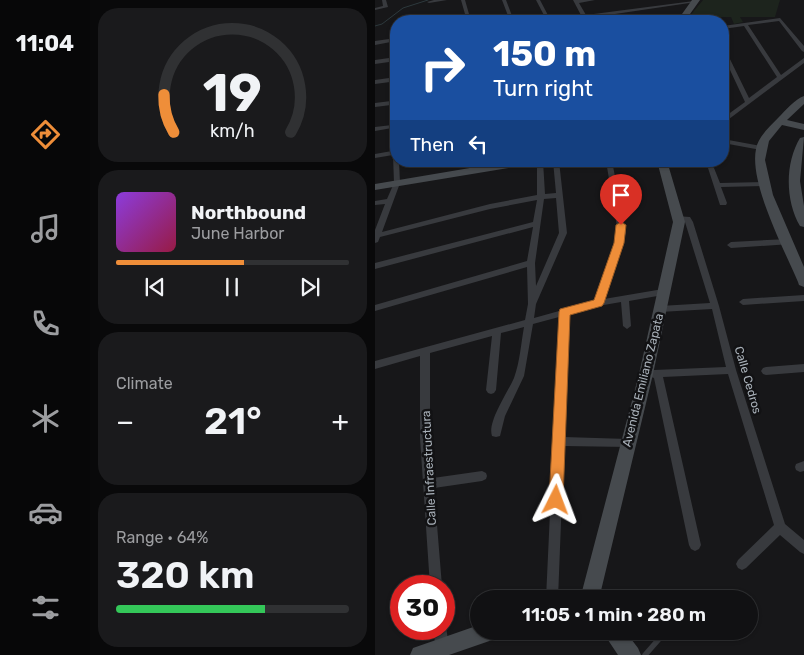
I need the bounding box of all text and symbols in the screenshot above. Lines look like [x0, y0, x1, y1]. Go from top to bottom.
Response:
text: 11:04 [16, 30, 74, 57]
text: 150 m [493, 33, 596, 75]
icon: right [410, 35, 475, 100]
text: 19 [203, 62, 262, 124]
text: Turn right [493, 75, 593, 102]
icon: directions [28, 117, 63, 152]
text: km/h [210, 120, 255, 141]
icon: left [464, 130, 492, 158]
text: Then [410, 133, 454, 156]
pin [600, 174, 642, 225]
icon: arrive [607, 181, 635, 209]
text: Northbound [191, 201, 306, 224]
icon: music [28, 211, 63, 246]
text: June Harbor [191, 224, 284, 243]
icon: previous [141, 273, 169, 301]
icon: pause [218, 273, 246, 301]
icon: next [296, 273, 324, 301]
icon: phone [28, 306, 63, 341]
street label: Avenida Emiliano Zapata [620, 312, 666, 448]
street label: Calle Cedros [732, 345, 764, 415]
text: Climate [116, 374, 173, 393]
text: 21° [204, 398, 262, 444]
icon: climate [28, 401, 63, 436]
text: − [116, 405, 134, 438]
text: + [332, 405, 349, 438]
street label: Calle Infraestructura [419, 410, 439, 526]
position arrow [529, 473, 581, 525]
icon: car [28, 495, 63, 530]
text: Range · 64% [116, 528, 208, 547]
text: 320 km [116, 552, 254, 598]
speed limit sign: 30 [390, 575, 455, 640]
icon: filters [28, 590, 63, 625]
text: 11:05 · 1 min · 280 m [522, 603, 706, 626]

